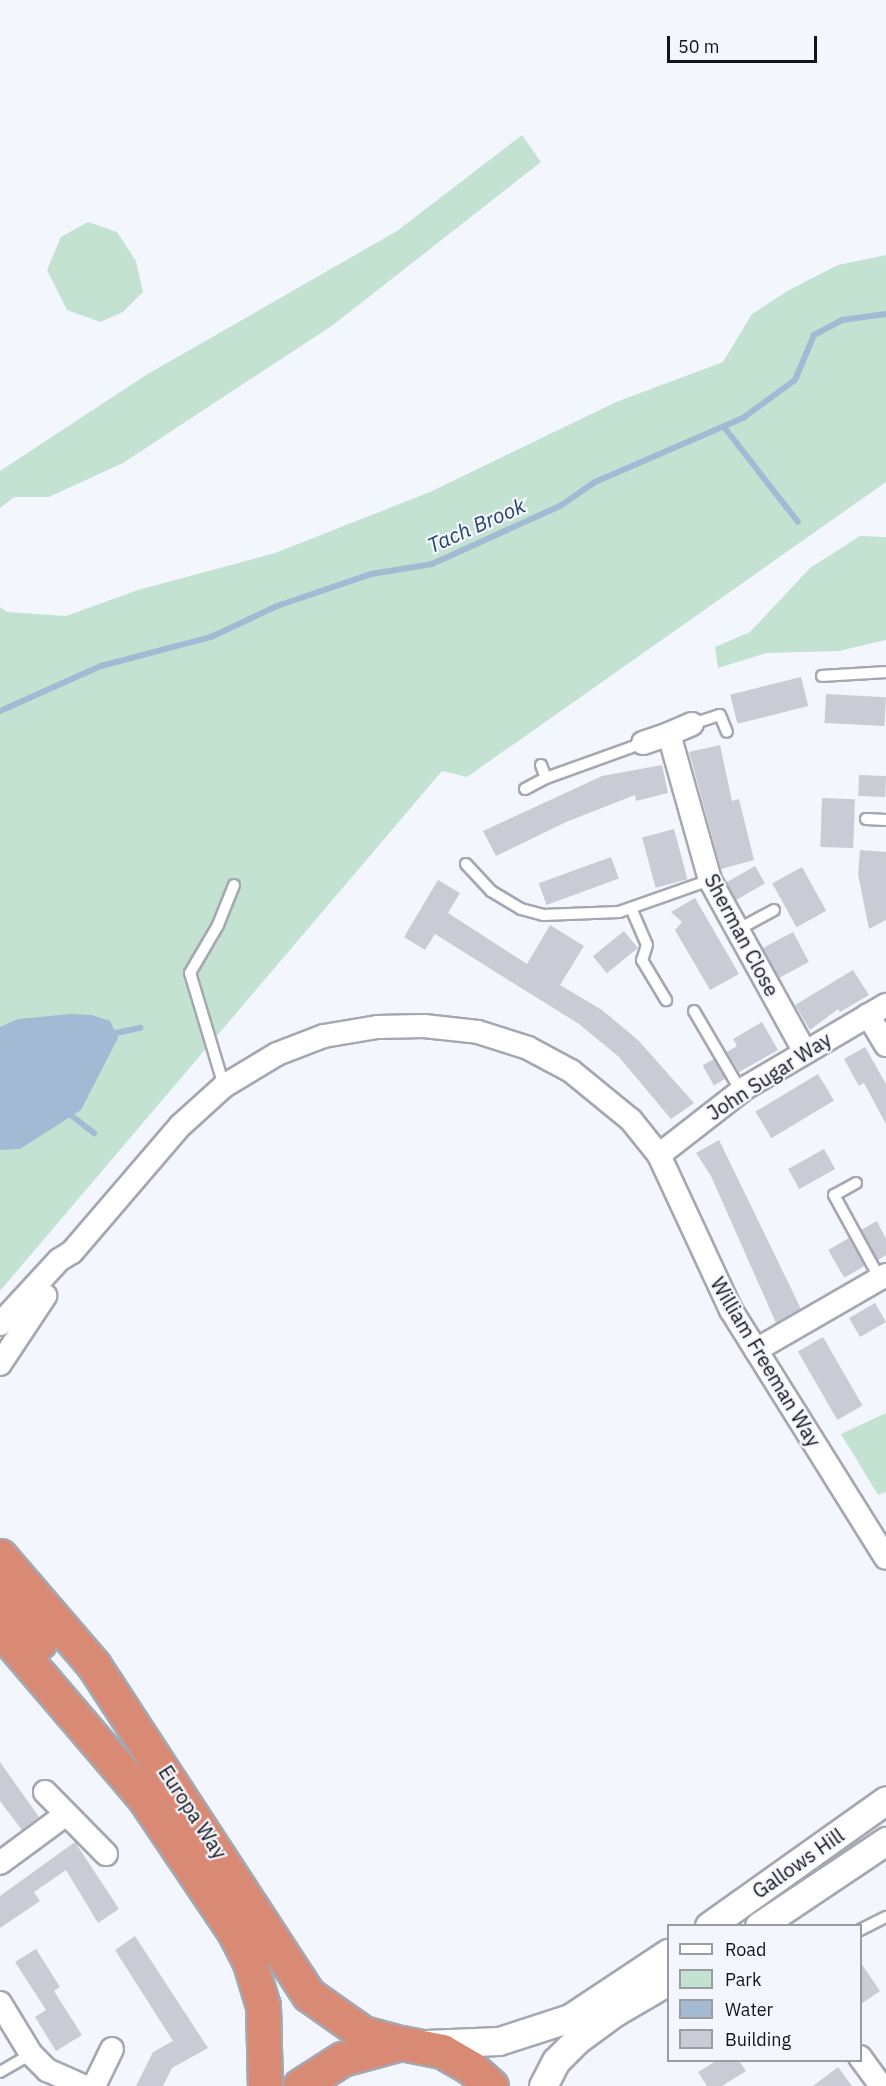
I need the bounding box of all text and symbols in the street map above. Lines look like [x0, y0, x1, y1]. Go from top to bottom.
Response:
scale bar [670, 24, 820, 62]
text: 50 m [678, 35, 720, 58]
water label: Tach Brook [423, 492, 529, 558]
street label: Sherman Close [700, 870, 784, 1000]
street label: John Sugar Way [702, 1027, 836, 1125]
street label: William Freeman Way [706, 1273, 826, 1451]
street label: Europa Way [154, 1761, 232, 1863]
street label: Gallows Hill [748, 1823, 848, 1903]
legend [667, 1924, 862, 2062]
text: Road [725, 1938, 766, 1961]
text: Park [725, 1968, 761, 1991]
text: Water [725, 1998, 773, 2021]
text: Building [725, 2028, 791, 2051]

